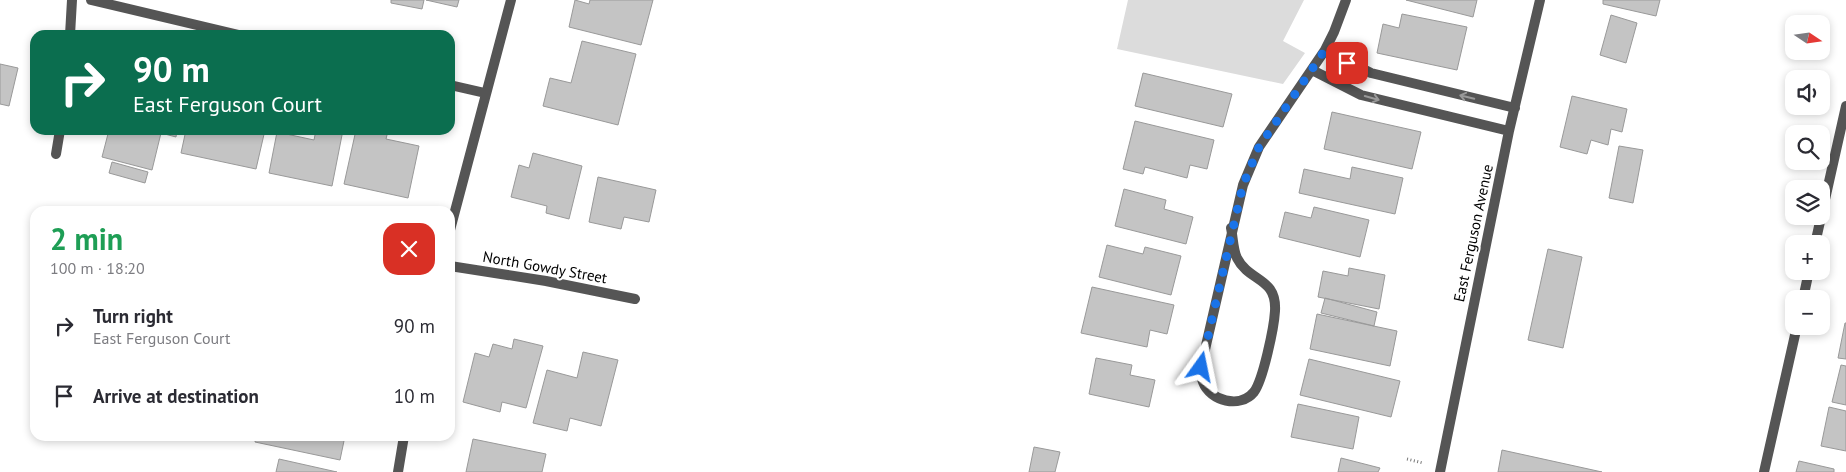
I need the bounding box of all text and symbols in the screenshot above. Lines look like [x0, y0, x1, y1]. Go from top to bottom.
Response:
north arrow [1785, 15, 1830, 60]
map controls [1785, 15, 1830, 335]
pin [1326, 42, 1368, 84]
text: 90 m [133, 46, 210, 92]
icon: arrive [1333, 49, 1361, 77]
icon: right [50, 50, 115, 115]
button: sound [1785, 70, 1830, 115]
text: East Ferguson Court [133, 90, 322, 118]
one-way arrow [1460, 92, 1476, 101]
one-way arrow [1363, 94, 1379, 104]
button: search [1785, 125, 1830, 170]
street label: East Ferguson Avenue [1449, 162, 1497, 304]
button: layers [1785, 180, 1830, 225]
text: 2 min [50, 219, 123, 258]
button: close [383, 223, 435, 275]
button: + [1785, 235, 1830, 280]
street label: North Gowdy Street [481, 247, 609, 287]
text: 100 m · 18:20 [50, 258, 145, 278]
button: − [1785, 290, 1830, 335]
text: Turn right [93, 304, 173, 328]
icon: right [50, 312, 78, 340]
text: 90 m [394, 314, 435, 338]
text: East Ferguson Court [93, 328, 230, 348]
position arrow [1174, 340, 1226, 392]
icon: arrive [50, 382, 78, 410]
text: Arrive at destination [93, 384, 259, 408]
text: 10 m [394, 384, 435, 408]

